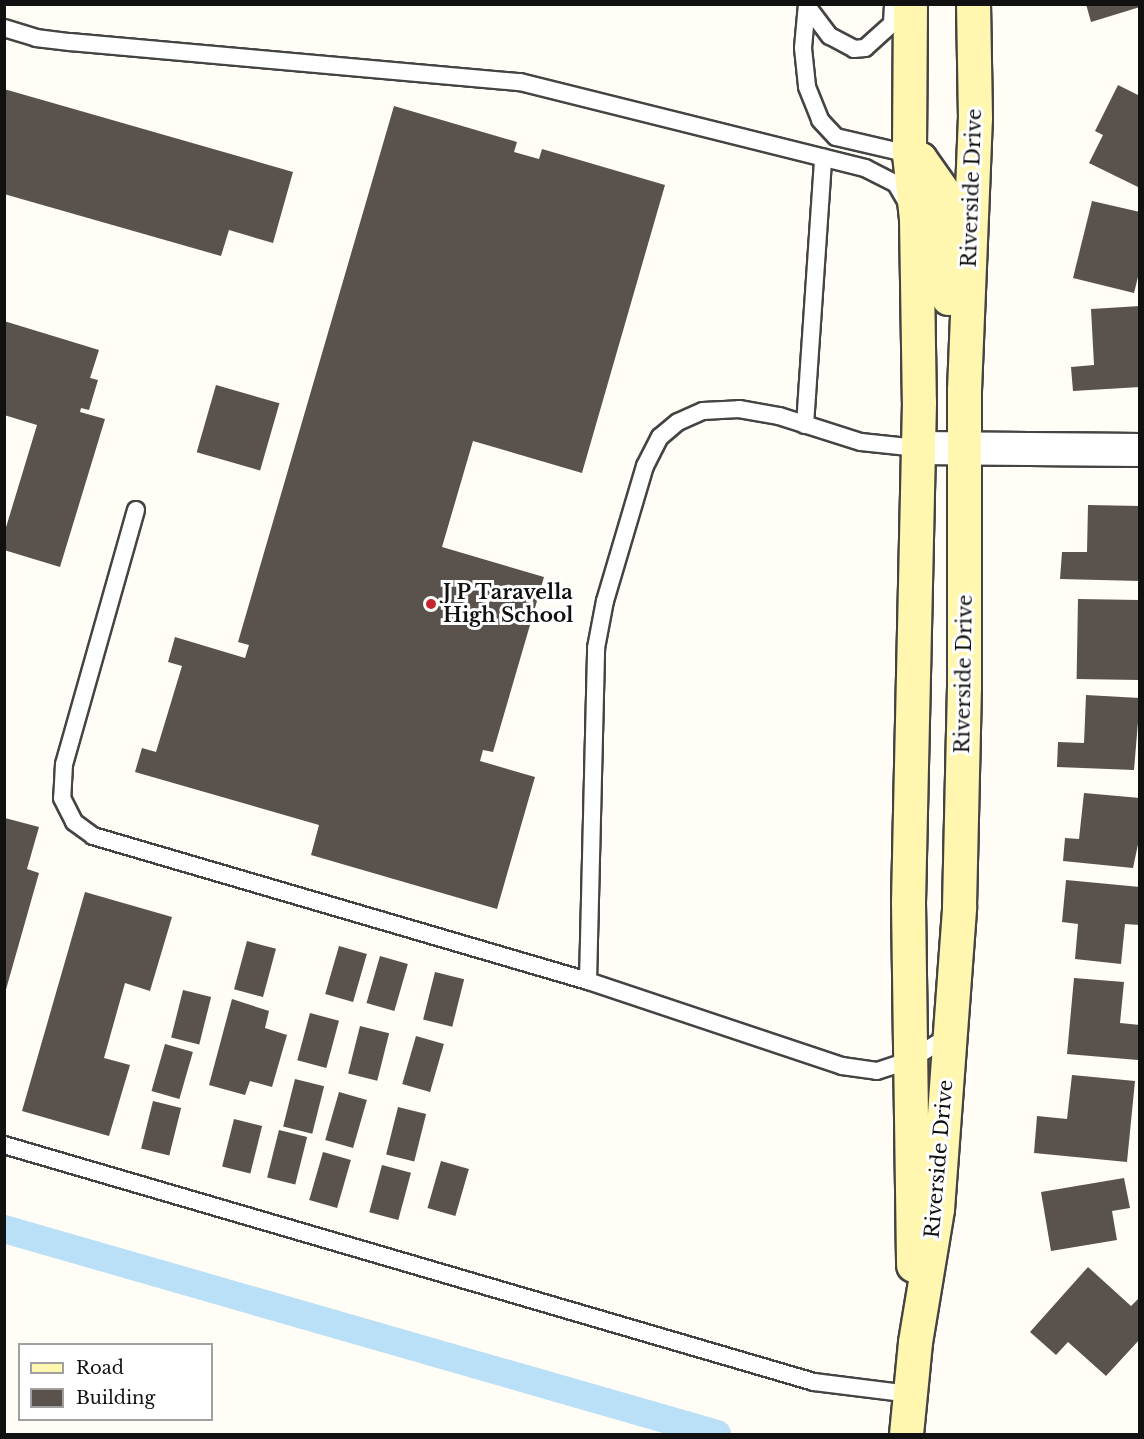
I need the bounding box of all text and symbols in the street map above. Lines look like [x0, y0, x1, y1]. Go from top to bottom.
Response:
street label: Riverside Drive [957, 108, 987, 268]
place label: J P Taravella High School [443, 580, 574, 627]
street label: Riverside Drive [951, 594, 977, 754]
marker: J P Taravella High School [424, 597, 438, 611]
street label: Riverside Drive [920, 1079, 958, 1239]
legend [18, 1343, 213, 1421]
text: Road [76, 1357, 124, 1379]
text: Building [76, 1387, 155, 1409]

